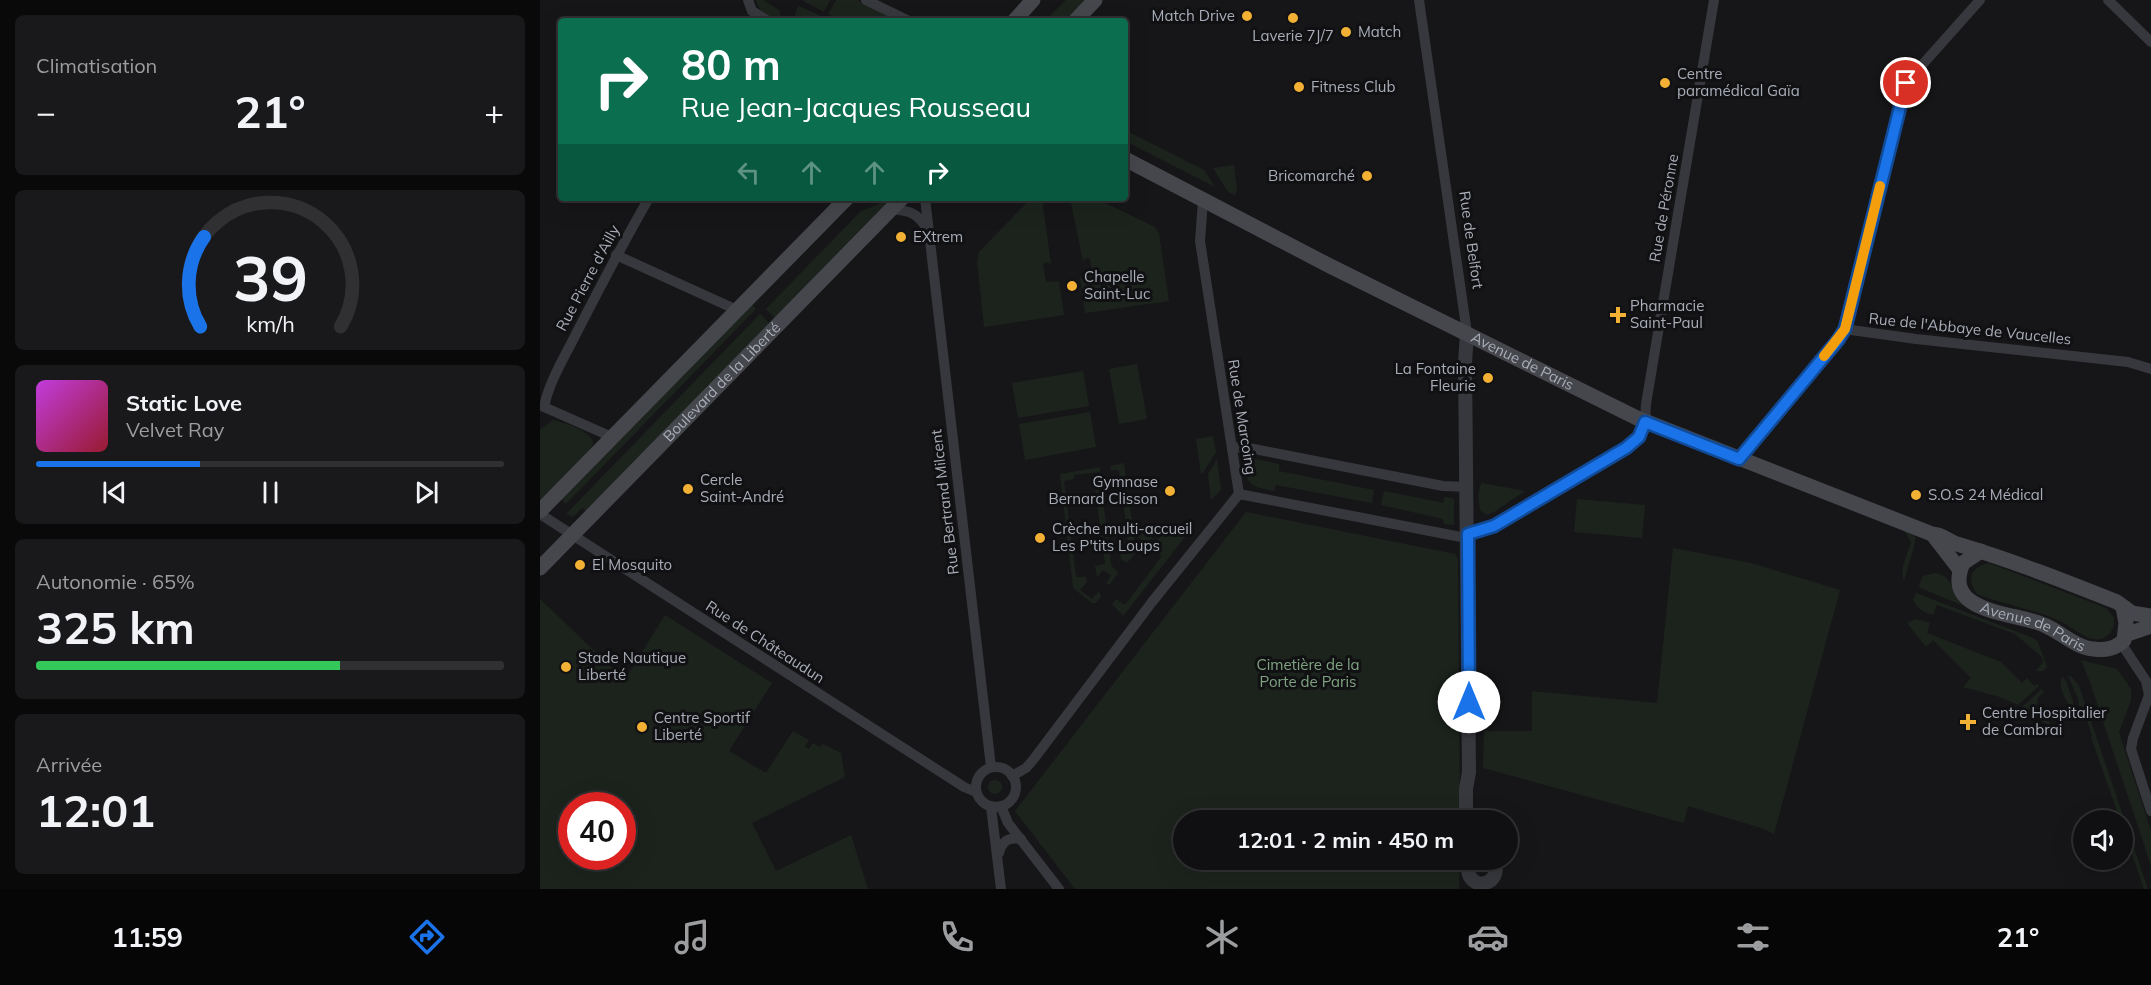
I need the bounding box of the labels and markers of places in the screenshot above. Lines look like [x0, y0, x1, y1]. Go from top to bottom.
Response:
place label: Match Drive [1152, 6, 1235, 25]
marker: Match Drive [1240, 9, 1254, 23]
marker: Laverie 7J/7 [1286, 11, 1300, 25]
place label: Match [1358, 22, 1401, 41]
marker: Match [1339, 25, 1353, 39]
place label: Laverie 7J/7 [1252, 26, 1334, 45]
pin [1880, 57, 1931, 108]
place label: Centre paramédical Gaïa [1677, 64, 1800, 100]
marker: Centre paramédical Gaïa [1658, 76, 1672, 90]
place label: Fitness Club [1311, 77, 1395, 96]
marker: Fitness Club [1292, 80, 1306, 94]
place label: Bricomarché [1268, 166, 1355, 185]
marker: Bricomarché [1360, 169, 1374, 183]
place label: EXtrem [913, 227, 963, 246]
marker: EXtrem [894, 230, 908, 244]
place label: Chapelle Saint-Luc [1084, 267, 1150, 303]
marker: Chapelle Saint-Luc [1065, 279, 1079, 293]
place label: Pharmacie Saint-Paul [1630, 296, 1704, 332]
marker: Pharmacie Saint-Paul [1611, 308, 1625, 322]
place label: La Fontaine Fleurie [1395, 359, 1476, 395]
marker: La Fontaine Fleurie [1481, 371, 1495, 385]
place label: Cercle Saint-André [700, 470, 784, 506]
place label: Gymnase Bernard Clisson [1049, 472, 1158, 508]
marker: Cercle Saint-André [681, 482, 695, 496]
marker: Gymnase Bernard Clisson [1163, 484, 1177, 498]
place label: S.O.S 24 Médical [1928, 485, 2043, 504]
marker: S.O.S 24 Médical [1909, 488, 1923, 502]
place label: Crèche multi-accueil Les P'tits Loups [1052, 519, 1192, 555]
marker: Crèche multi-accueil Les P'tits Loups [1033, 531, 1047, 545]
place label: El Mosquito [592, 555, 672, 574]
marker: El Mosquito [573, 558, 587, 572]
place label: Stade Nautique Liberté [578, 648, 686, 684]
marker: Stade Nautique Liberté [559, 660, 573, 674]
place label: Centre Hospitalier de Cambrai [1982, 703, 2107, 739]
place label: Centre Sportif Liberté [654, 708, 751, 744]
marker: Centre Hospitalier de Cambrai [1959, 713, 1977, 731]
marker: Centre Sportif Liberté [635, 720, 649, 734]

